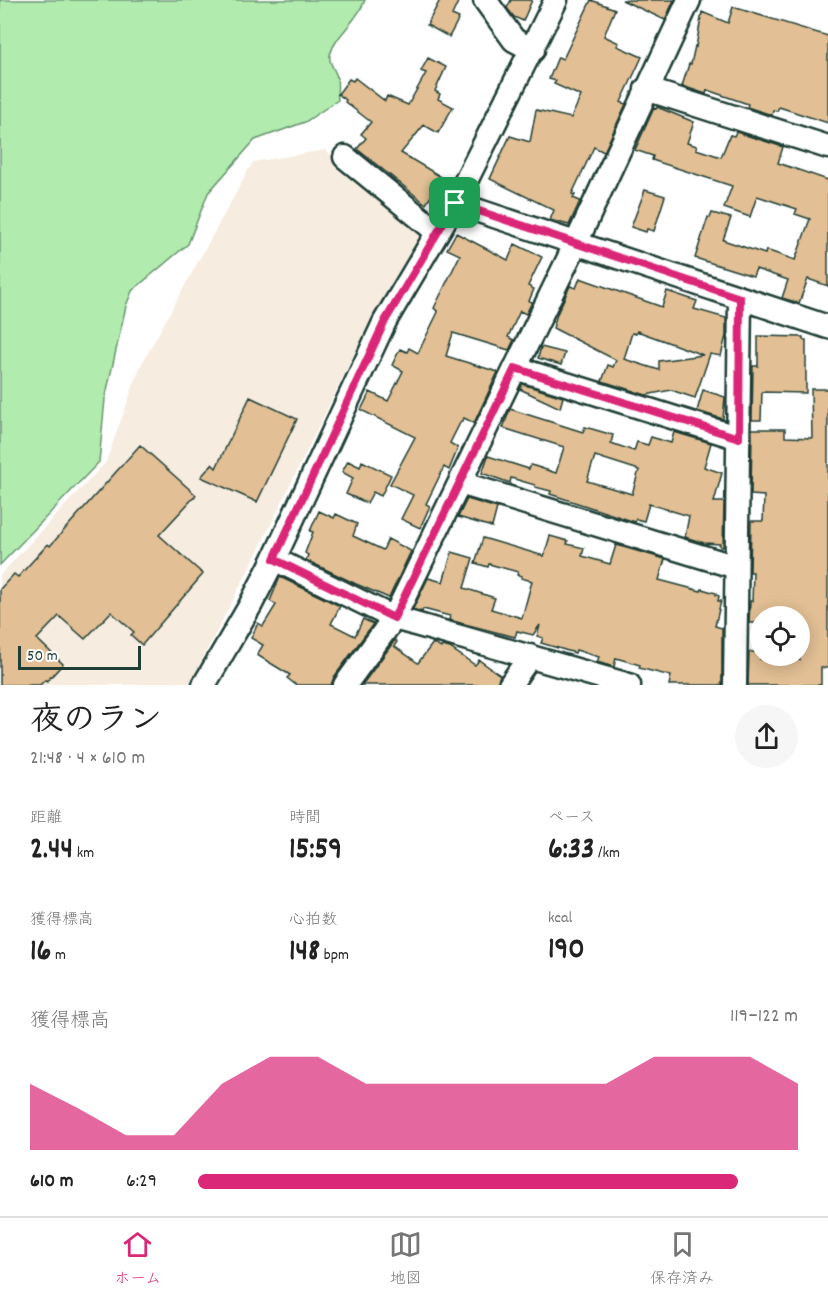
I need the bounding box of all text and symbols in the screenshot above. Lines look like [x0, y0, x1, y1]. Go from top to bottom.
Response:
pin [429, 177, 480, 228]
icon: arrive [438, 186, 471, 219]
map controls [750, 606, 810, 666]
button: locate [750, 606, 810, 666]
scale bar [18, 643, 141, 670]
text: 50 m [27, 645, 58, 668]
text: 夜のラン [30, 699, 162, 746]
button: share [735, 705, 798, 768]
text: 21:48 · 4 × 610 m [30, 745, 145, 773]
text: 距離 [30, 807, 62, 830]
text: 時間 [289, 807, 321, 830]
text: ペース [548, 807, 595, 830]
text: 2.44 [30, 830, 73, 873]
text: 15:59 [289, 830, 342, 873]
text: 6:33 [548, 830, 594, 873]
text: km [73, 842, 94, 865]
text: /km [594, 842, 620, 865]
text: kcal [548, 907, 572, 930]
text: 獲得標高 [30, 909, 94, 932]
text: 心拍数 [289, 909, 337, 932]
text: 190 [548, 930, 585, 973]
text: 16 [30, 932, 51, 975]
text: 148 [289, 932, 320, 975]
text: m [51, 944, 66, 967]
text: bpm [320, 944, 349, 967]
text: 119–122 m [730, 1003, 798, 1031]
text: 獲得標高 [30, 1008, 110, 1036]
text: 610 m [30, 1168, 73, 1196]
text: 6:29 [126, 1168, 157, 1196]
tab: ホーム [114, 1228, 161, 1291]
tab: 地図 [389, 1228, 422, 1291]
tab: 保存済み [650, 1228, 714, 1291]

